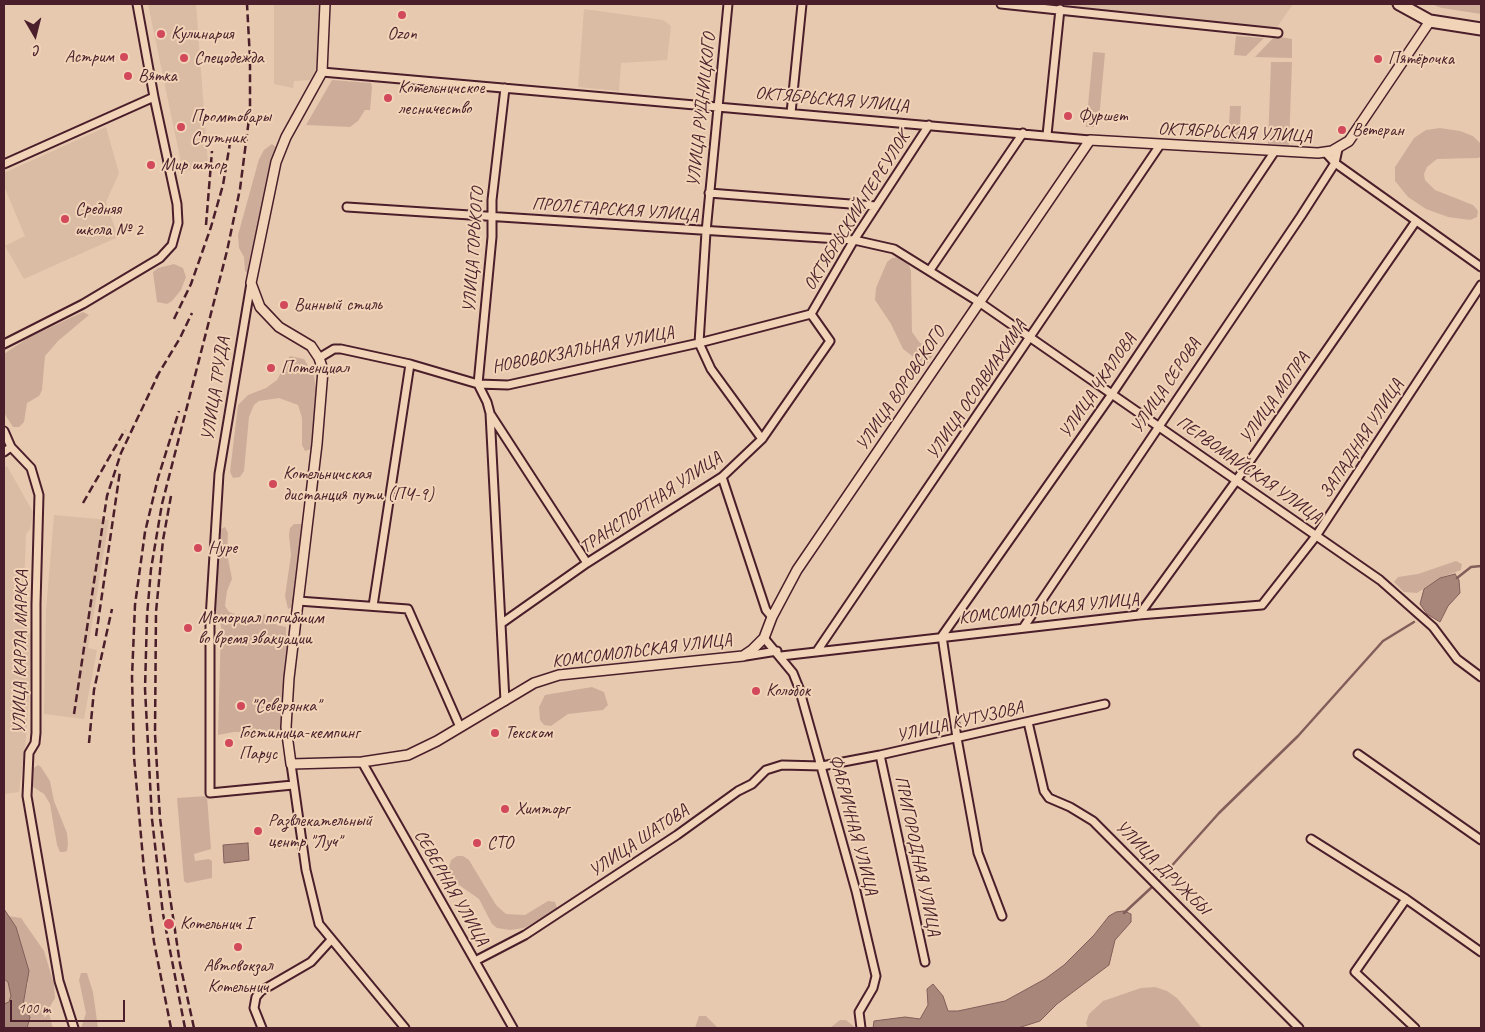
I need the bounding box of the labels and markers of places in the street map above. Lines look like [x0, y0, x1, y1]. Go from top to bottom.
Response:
marker: Ozon [396, 9, 408, 21]
place label: Кулинария [171, 23, 233, 45]
place label: Ozon [387, 23, 417, 45]
marker: Кулинария [155, 28, 167, 40]
place label: Астрим [65, 46, 114, 68]
place label: Спецодежда [194, 47, 264, 69]
place label: Пятёрочка [1388, 48, 1454, 70]
marker: Астрим [118, 51, 130, 63]
marker: Спецодежда [178, 52, 190, 64]
marker: Пятёрочка [1372, 53, 1384, 65]
place label: Вятка [138, 65, 177, 87]
marker: Вятка [122, 70, 134, 82]
place label: Котельничское лесничество [398, 77, 484, 120]
marker: Котельничское лесничество [382, 92, 394, 104]
place label: Фуршет [1078, 105, 1128, 127]
place label: Промтовары Спутник [191, 106, 271, 148]
marker: Фуршет [1062, 110, 1074, 122]
place label: Ветеран [1352, 119, 1404, 141]
marker: Промтовары Спутник [175, 121, 187, 133]
marker: Ветеран [1336, 124, 1348, 136]
place label: Мир штор [161, 154, 226, 176]
marker: Мир штор [145, 159, 157, 171]
place label: Средняя школа № 2 [75, 198, 143, 240]
marker: Средняя школа № 2 [59, 213, 71, 225]
place label: Винный стиль [294, 294, 382, 316]
marker: Винный стиль [278, 299, 290, 311]
place label: Потенциал [281, 357, 349, 379]
marker: Потенциал [265, 362, 277, 374]
place label: Котельничская дистанция пути (ПЧ-9) [283, 463, 434, 506]
marker: Котельничская дистанция пути (ПЧ-9) [267, 478, 279, 490]
place label: Hype [208, 537, 237, 559]
marker: Hype [192, 542, 204, 554]
place label: Мемориал погибшим во время эвакуации [198, 607, 323, 650]
marker: Мемориал погибшим во время эвакуации [182, 622, 194, 634]
place label: Колобок [766, 680, 810, 702]
marker: Колобок [750, 685, 762, 697]
place label: "Северянка" [251, 695, 320, 717]
marker: "Северянка" [235, 700, 247, 712]
place label: Гостиница-кемпинг Парус [239, 722, 359, 764]
place label: Текском [505, 722, 552, 744]
marker: Текском [489, 727, 501, 739]
marker: Гостиница-кемпинг Парус [223, 737, 235, 749]
place label: Химторг [515, 798, 569, 820]
marker: Химторг [499, 803, 511, 815]
place label: Развлекательный центр "Луч" [268, 810, 372, 852]
marker: Развлекательный центр "Луч" [252, 825, 264, 837]
place label: СТО [487, 832, 513, 854]
marker: СТО [471, 837, 483, 849]
place label: Котельнич I [180, 913, 252, 935]
marker: Котельнич I [162, 917, 176, 931]
marker: Автовокзал Котельнич [232, 941, 244, 953]
place label: Автовокзал Котельнич [203, 955, 273, 998]

